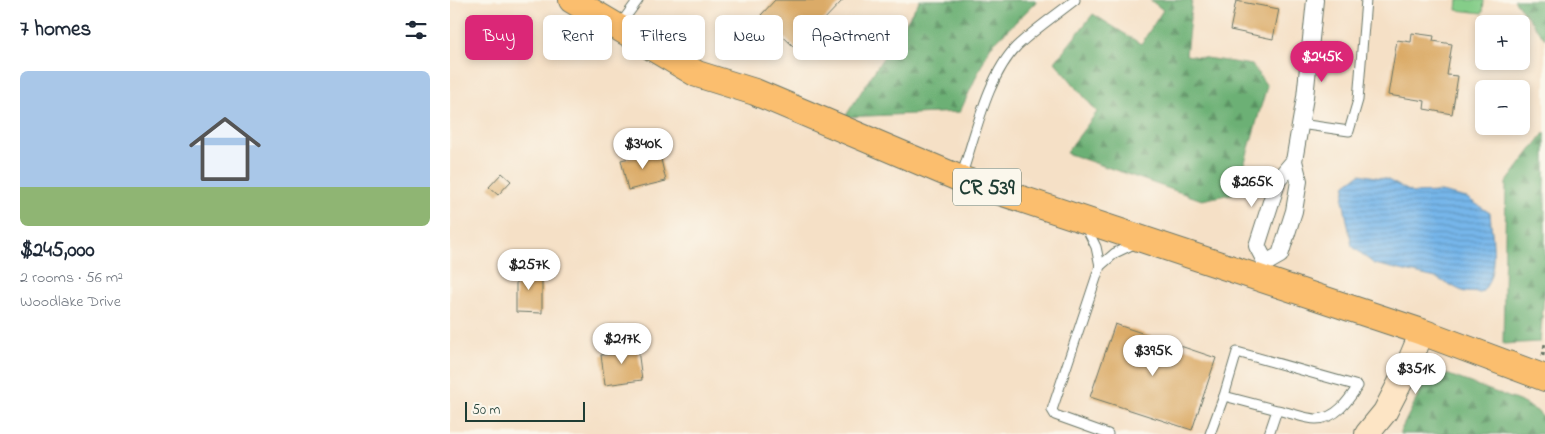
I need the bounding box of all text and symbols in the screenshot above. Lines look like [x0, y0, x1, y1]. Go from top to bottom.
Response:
text: 7 homes [20, 15, 91, 45]
chip: Buy [465, 15, 533, 60]
chip: Rent [543, 15, 612, 60]
chip: Filters [622, 15, 705, 60]
chip: New [715, 15, 783, 60]
chip: Apartment [793, 15, 908, 60]
map controls [1475, 15, 1530, 135]
button: + [1475, 15, 1530, 70]
icon: filters [402, 16, 430, 44]
pin: $245K [1287, 41, 1357, 83]
text: $245K [1301, 45, 1343, 69]
button: − [1475, 80, 1530, 135]
icon: home [180, 104, 270, 194]
pin: $340K [608, 128, 678, 170]
text: $340K [624, 132, 662, 156]
pin: $265K [1217, 166, 1287, 208]
road number: CR 539 [953, 168, 1021, 206]
text: $265K [1231, 170, 1273, 194]
text: $245,000 [20, 236, 95, 266]
pin: $257K [494, 248, 564, 291]
text: $257K [508, 253, 550, 277]
text: 2 rooms · 56 m² [20, 266, 123, 290]
text: Woodlake Drive [20, 290, 121, 314]
pin: $217K [587, 322, 657, 365]
text: $217K [603, 327, 641, 351]
pin: $395K [1118, 334, 1188, 377]
text: $395K [1134, 339, 1172, 363]
pin: $351K [1381, 352, 1451, 395]
text: $351K [1397, 357, 1435, 381]
scale bar [465, 399, 585, 422]
text: 50 m [472, 400, 500, 421]

